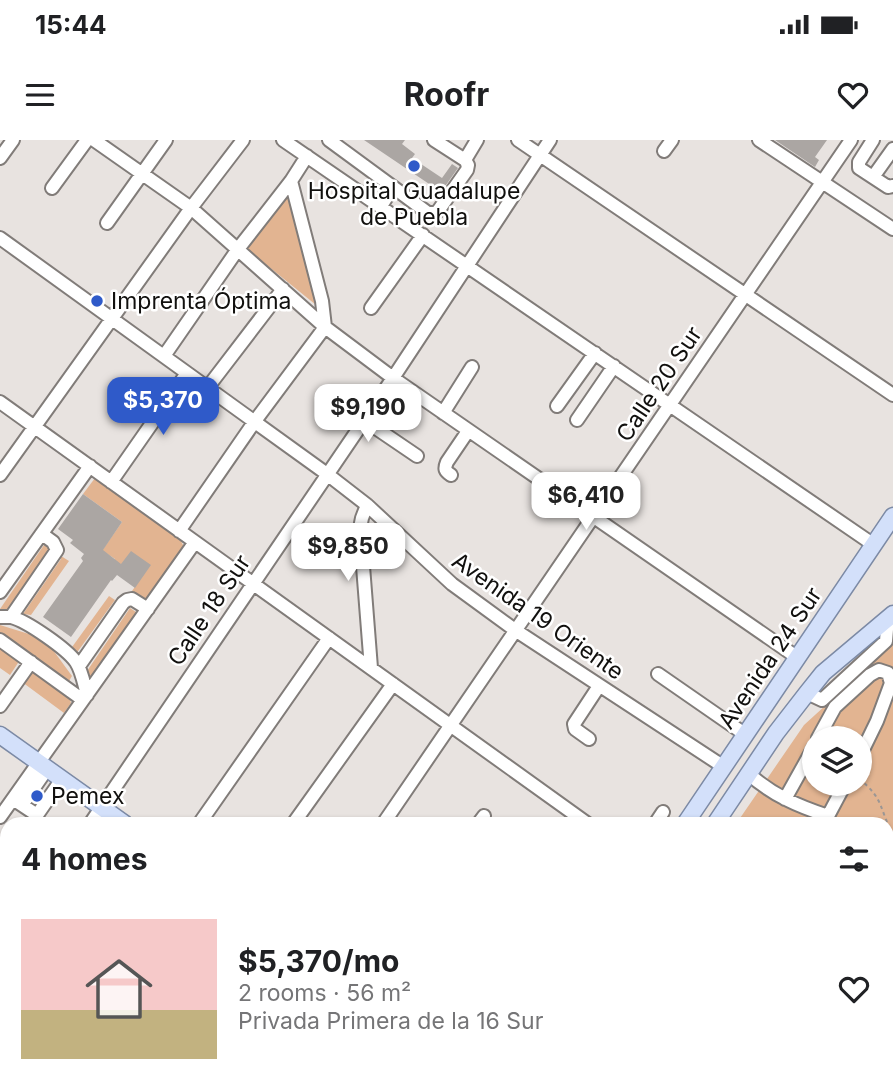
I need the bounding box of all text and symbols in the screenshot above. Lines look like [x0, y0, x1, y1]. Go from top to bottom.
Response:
text: 15:44 [35, 9, 107, 40]
text: Roofr [404, 75, 489, 114]
icon: menu [21, 76, 59, 114]
icon: heart [834, 76, 872, 114]
marker: Hospital Guadalupe de Puebla [406, 158, 422, 174]
place label: Hospital Guadalupe de Puebla [308, 177, 520, 231]
place label: Imprenta Óptima [111, 287, 292, 315]
marker: Imprenta Óptima [89, 293, 105, 309]
street label: Calle 20 Sur [610, 321, 708, 447]
pin: $5,370 [106, 378, 220, 437]
pin: $9,190 [311, 384, 425, 444]
text: $5,370 [123, 386, 203, 414]
text: $9,190 [330, 393, 406, 421]
pin: $6,410 [529, 472, 643, 532]
text: $6,410 [547, 481, 625, 509]
pin: $9,850 [291, 524, 405, 583]
text: $9,850 [307, 532, 389, 560]
street label: Avenida 19 Oriente [447, 546, 629, 686]
street label: Calle 18 Sur [162, 549, 257, 671]
street label: Avenida 24 Sur [712, 582, 828, 734]
map controls [802, 726, 872, 796]
button: layers [802, 726, 872, 796]
place label: Pemex [51, 782, 125, 810]
marker: Pemex [29, 788, 45, 804]
icon: filters [835, 840, 873, 878]
text: 4 homes [21, 841, 148, 877]
text: $5,370/mo [238, 943, 399, 979]
icon: home [77, 947, 161, 1031]
icon: heart [835, 970, 873, 1008]
text: 2 rooms · 56 m² [238, 979, 411, 1007]
text: Privada Primera de la 16 Sur [238, 1007, 543, 1035]

